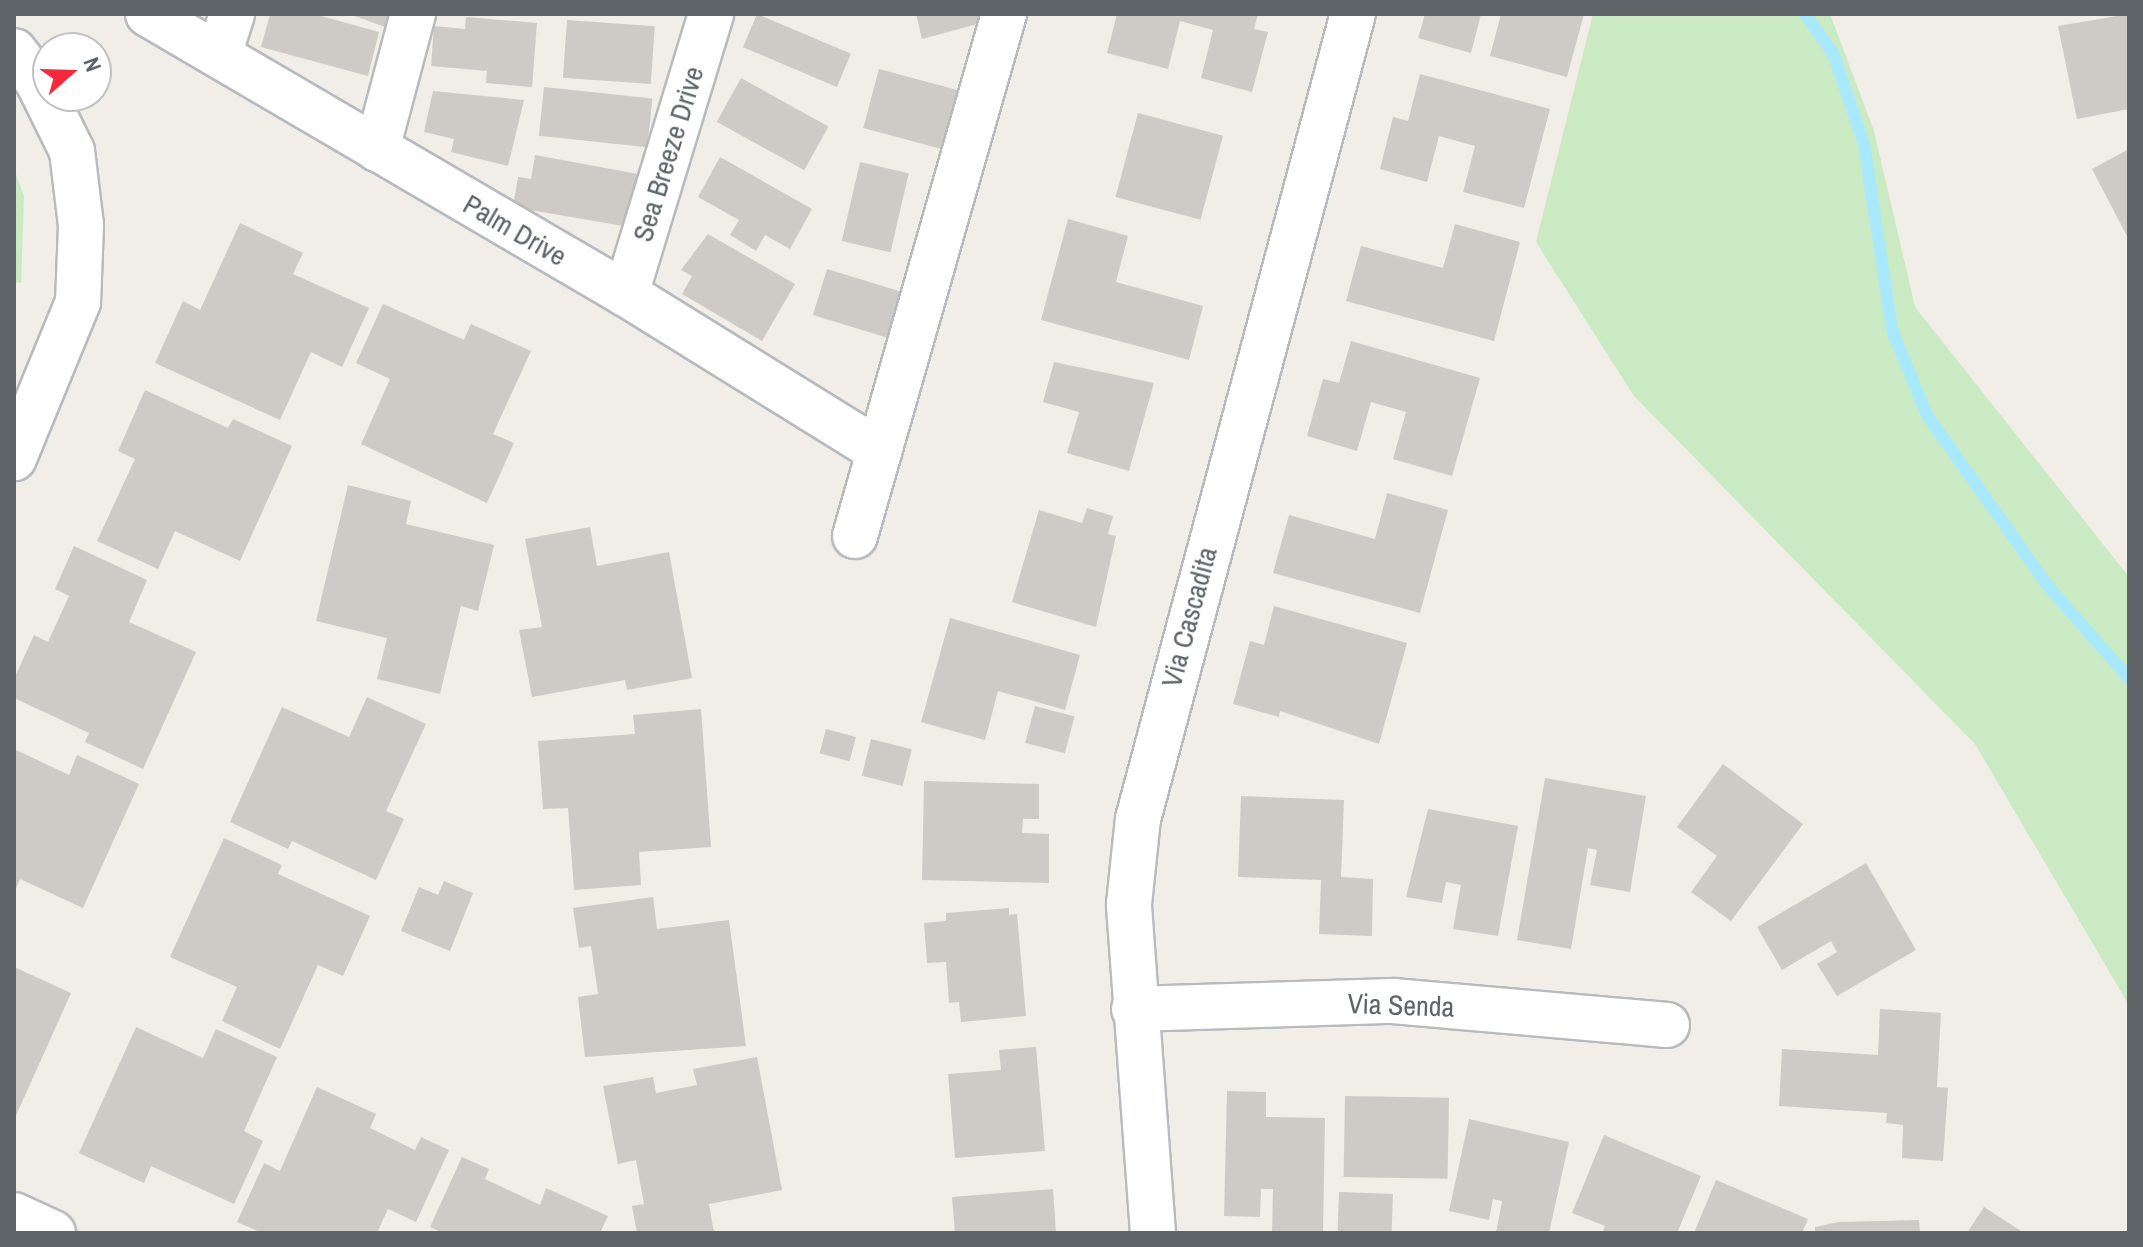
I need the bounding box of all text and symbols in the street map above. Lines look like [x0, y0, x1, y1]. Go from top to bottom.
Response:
north arrow [32, 32, 112, 112]
text: N [76, 53, 109, 76]
street label: Sea Breeze Drive [625, 62, 711, 246]
street label: Palm Drive [457, 187, 573, 273]
street label: Via Cascadita [1154, 543, 1224, 691]
street label: Via Senda [1347, 986, 1455, 1024]

